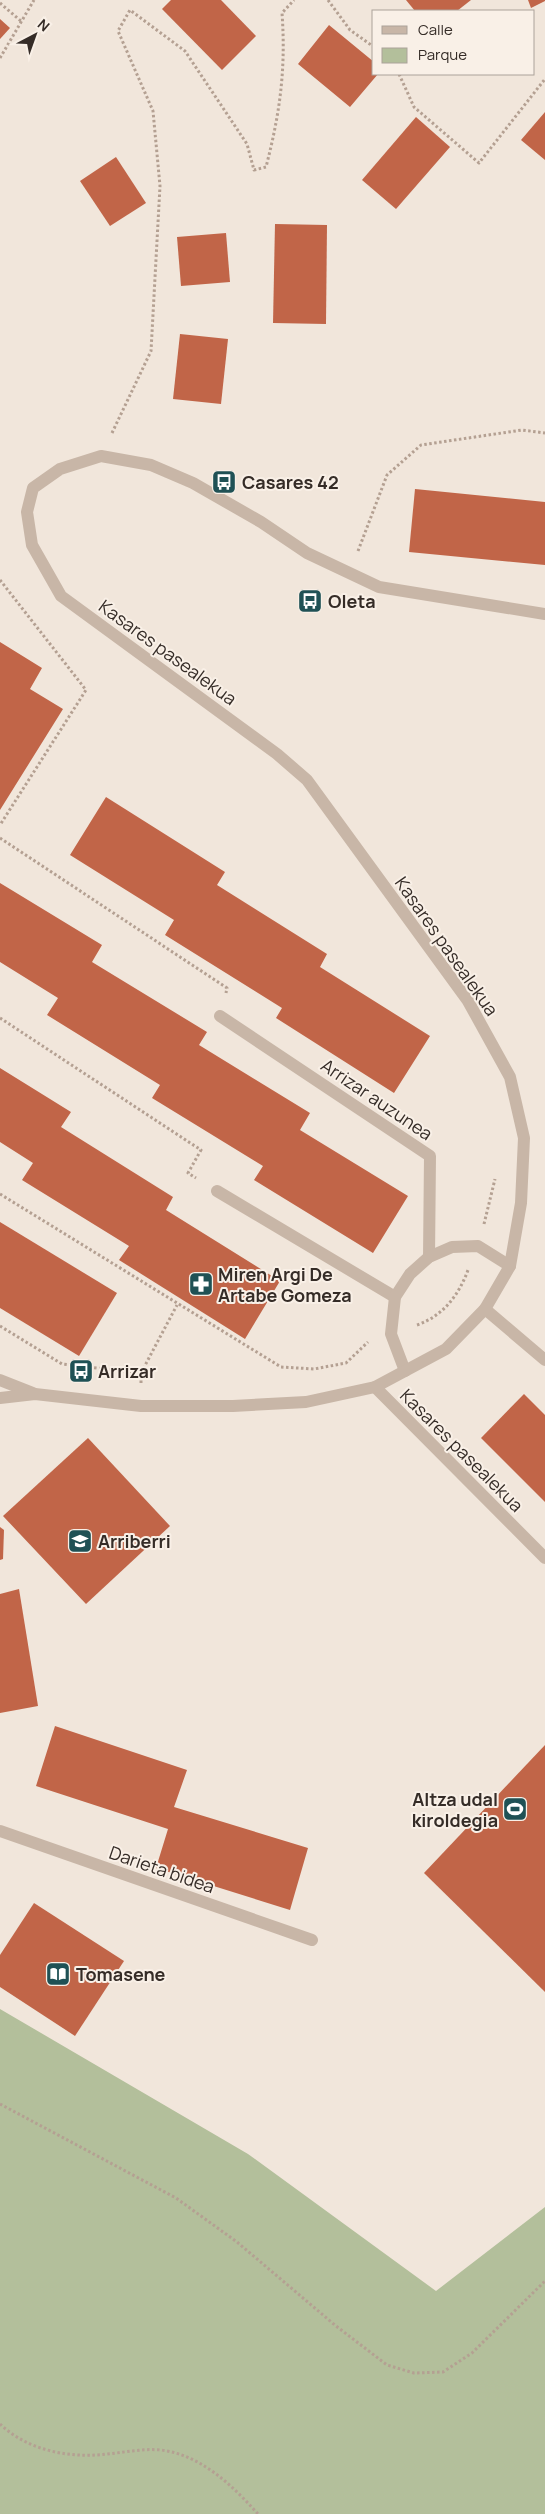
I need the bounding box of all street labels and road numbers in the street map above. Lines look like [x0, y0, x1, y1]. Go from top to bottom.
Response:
street label: Kasares pasealekua [94, 594, 242, 710]
street label: Kasares pasealekua [390, 872, 504, 1020]
street label: Arrizar auzunea [317, 1053, 437, 1145]
street label: Kasares pasealekua [395, 1383, 529, 1517]
street label: Darieta bidea [106, 1840, 218, 1898]

